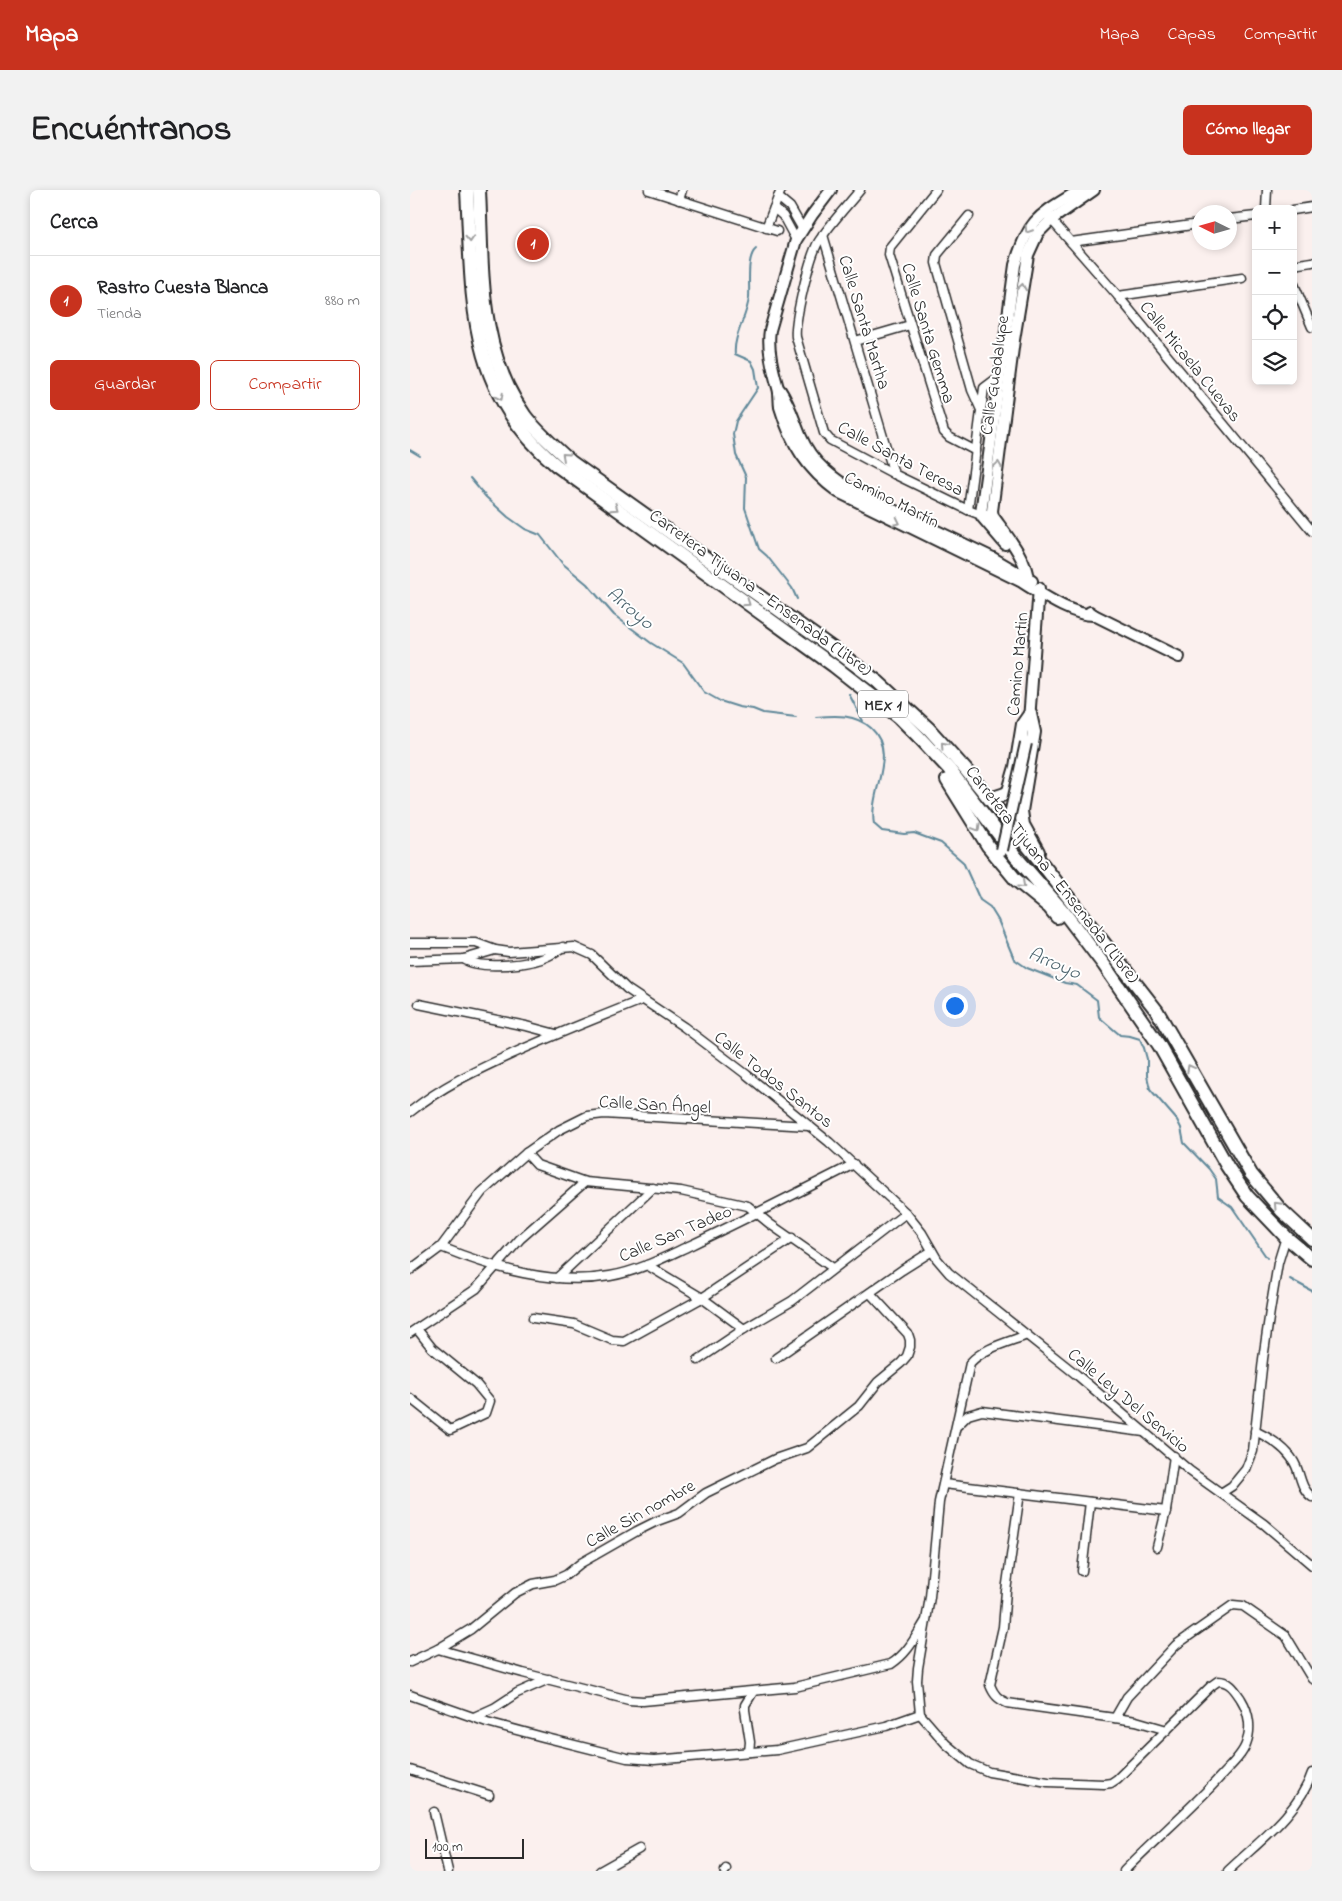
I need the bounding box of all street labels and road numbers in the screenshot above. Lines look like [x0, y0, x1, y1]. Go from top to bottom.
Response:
street label: Calle Santa Martha [830, 252, 896, 393]
street label: Calle Santa Gemma [893, 260, 961, 407]
street label: Calle Micaela Cuevas [1132, 296, 1247, 429]
street label: Calle Guadalupe [975, 313, 1017, 437]
street label: Calle Santa Teresa [832, 416, 968, 504]
street label: Camino Martín [839, 466, 943, 536]
street label: Carretera Tijuana - Ensenada (Libre) [643, 504, 877, 684]
street label: Camino Martin [1002, 611, 1036, 717]
road number: MEX 1 [858, 690, 908, 718]
street label: Carretera Tijuana - Ensenada (Libre) [958, 761, 1145, 990]
street label: Calle Todos Santos [708, 1026, 838, 1135]
street label: Calle San Ángel [598, 1090, 712, 1123]
street label: Calle San Tadeo [615, 1199, 736, 1270]
street label: Calle Ley Del Servicio [1061, 1343, 1194, 1460]
street label: Calle Sin nombre [581, 1473, 701, 1556]

